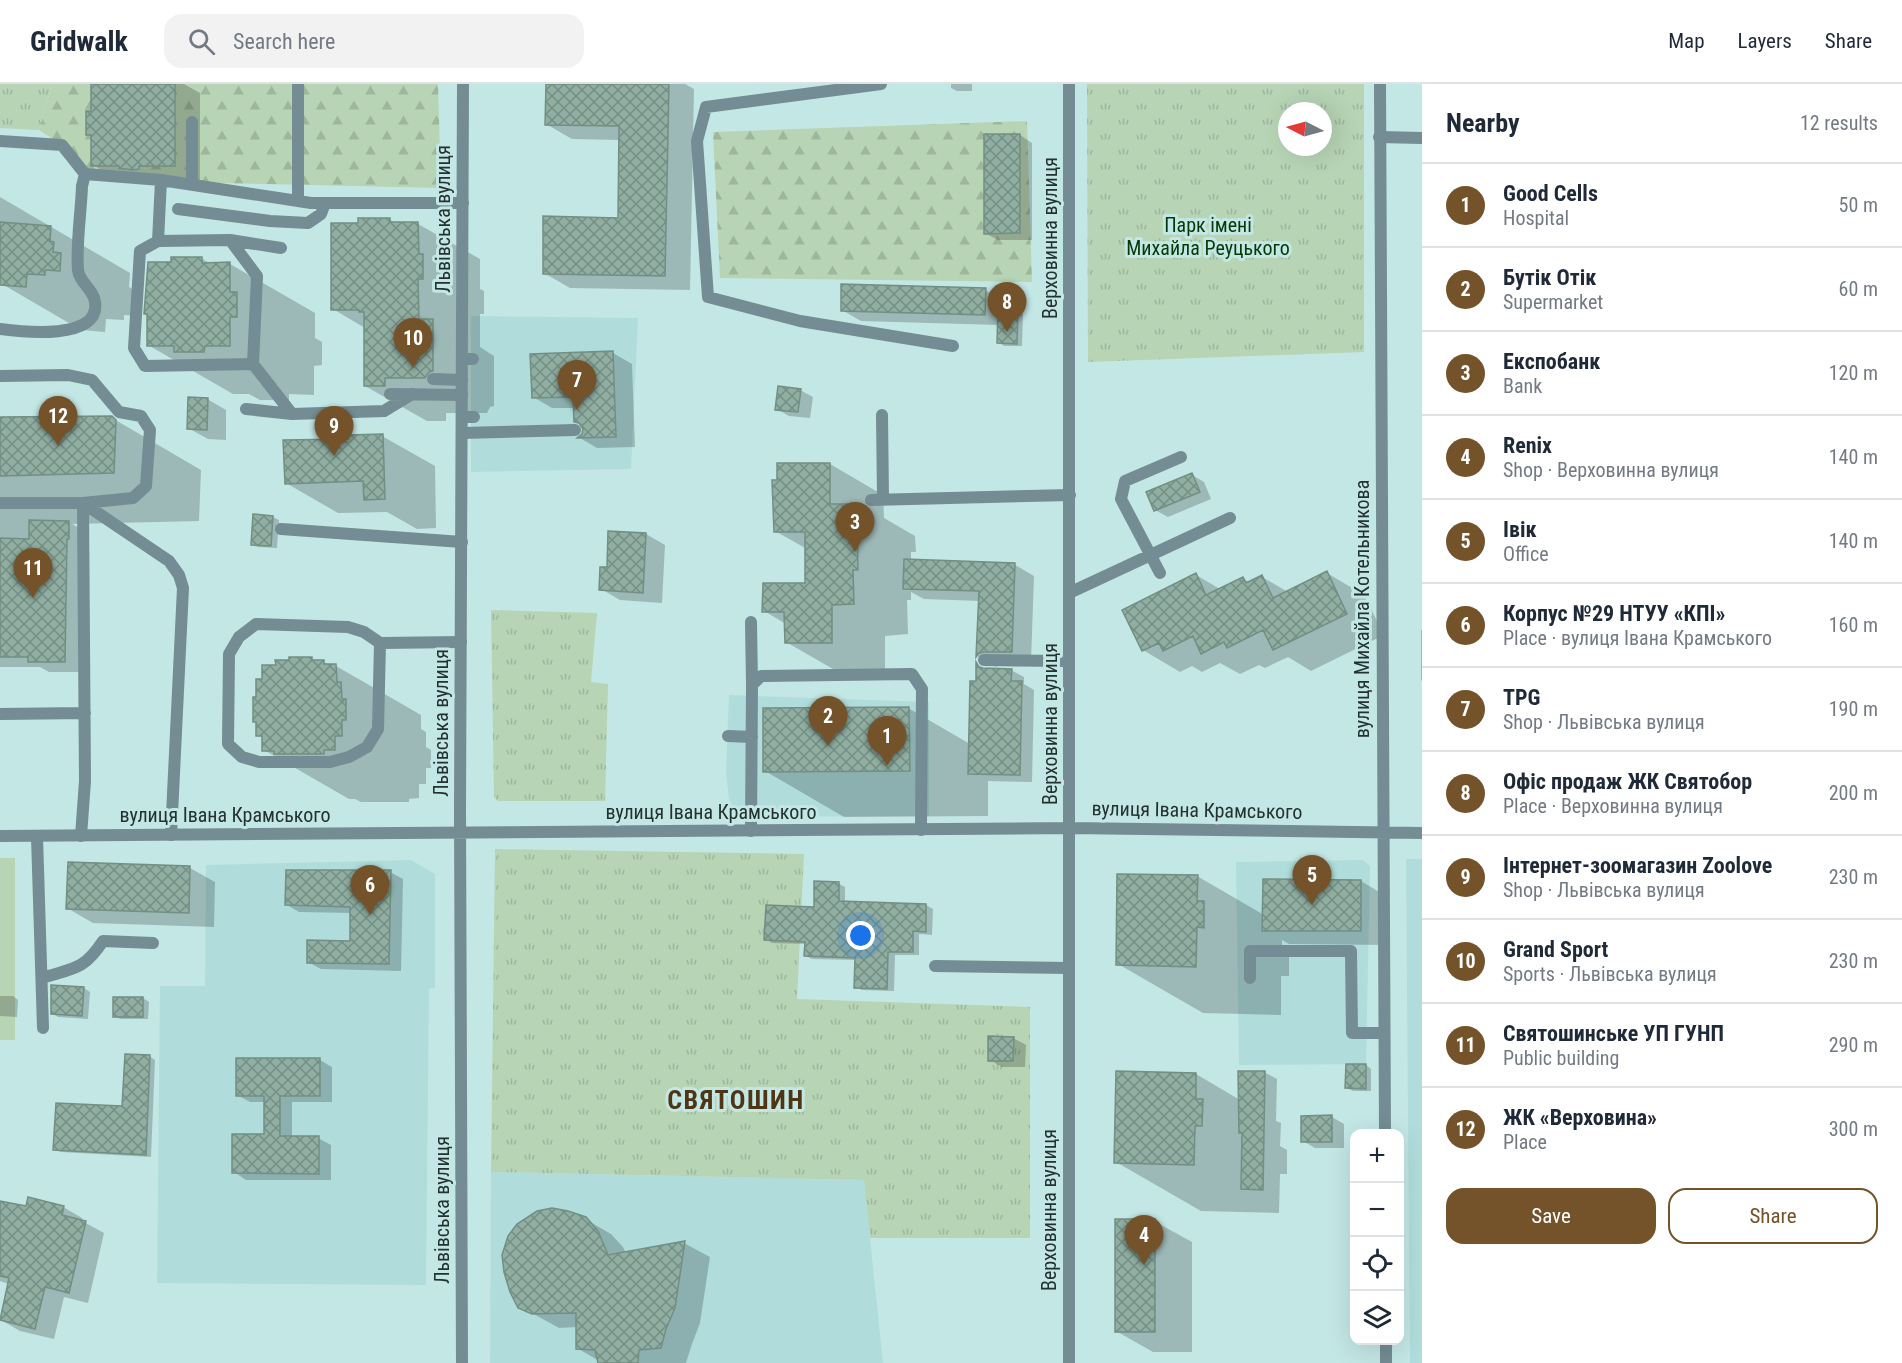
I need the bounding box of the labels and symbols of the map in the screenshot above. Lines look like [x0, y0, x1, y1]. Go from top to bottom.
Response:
north arrow [1278, 102, 1332, 156]
street label: Львівська вулиця [431, 145, 455, 293]
street label: Верховинна вулиця [1038, 157, 1062, 319]
park label: Парк імені Михайла Реуцького [1126, 213, 1290, 260]
pin: 8 [988, 282, 1026, 332]
pin: 10 [394, 318, 432, 368]
pin: 7 [558, 360, 596, 410]
pin: 12 [38, 396, 78, 446]
pin: 9 [314, 406, 354, 456]
street label: вулиця Михайла Котельникова [1350, 480, 1374, 738]
pin: 3 [836, 502, 874, 552]
pin: 11 [14, 548, 52, 598]
street label: Верховинна вулиця [1038, 643, 1062, 805]
street label: Львівська вулиця [429, 649, 453, 797]
pin: 2 [808, 696, 848, 746]
pin: 1 [868, 716, 906, 766]
street label: вулиця Івана Крамського [1091, 796, 1303, 824]
street label: вулиця Івана Крамського [606, 800, 817, 824]
street label: вулиця Івана Крамського [120, 803, 331, 827]
pin: 5 [1292, 856, 1332, 905]
pin: 6 [350, 866, 389, 915]
your location [846, 921, 875, 950]
district label: СВЯТОШИН [667, 1085, 805, 1115]
street label: Верховинна вулиця [1037, 1129, 1061, 1291]
street label: Львівська вулиця [430, 1136, 454, 1284]
pin: 4 [1124, 1216, 1164, 1265]

